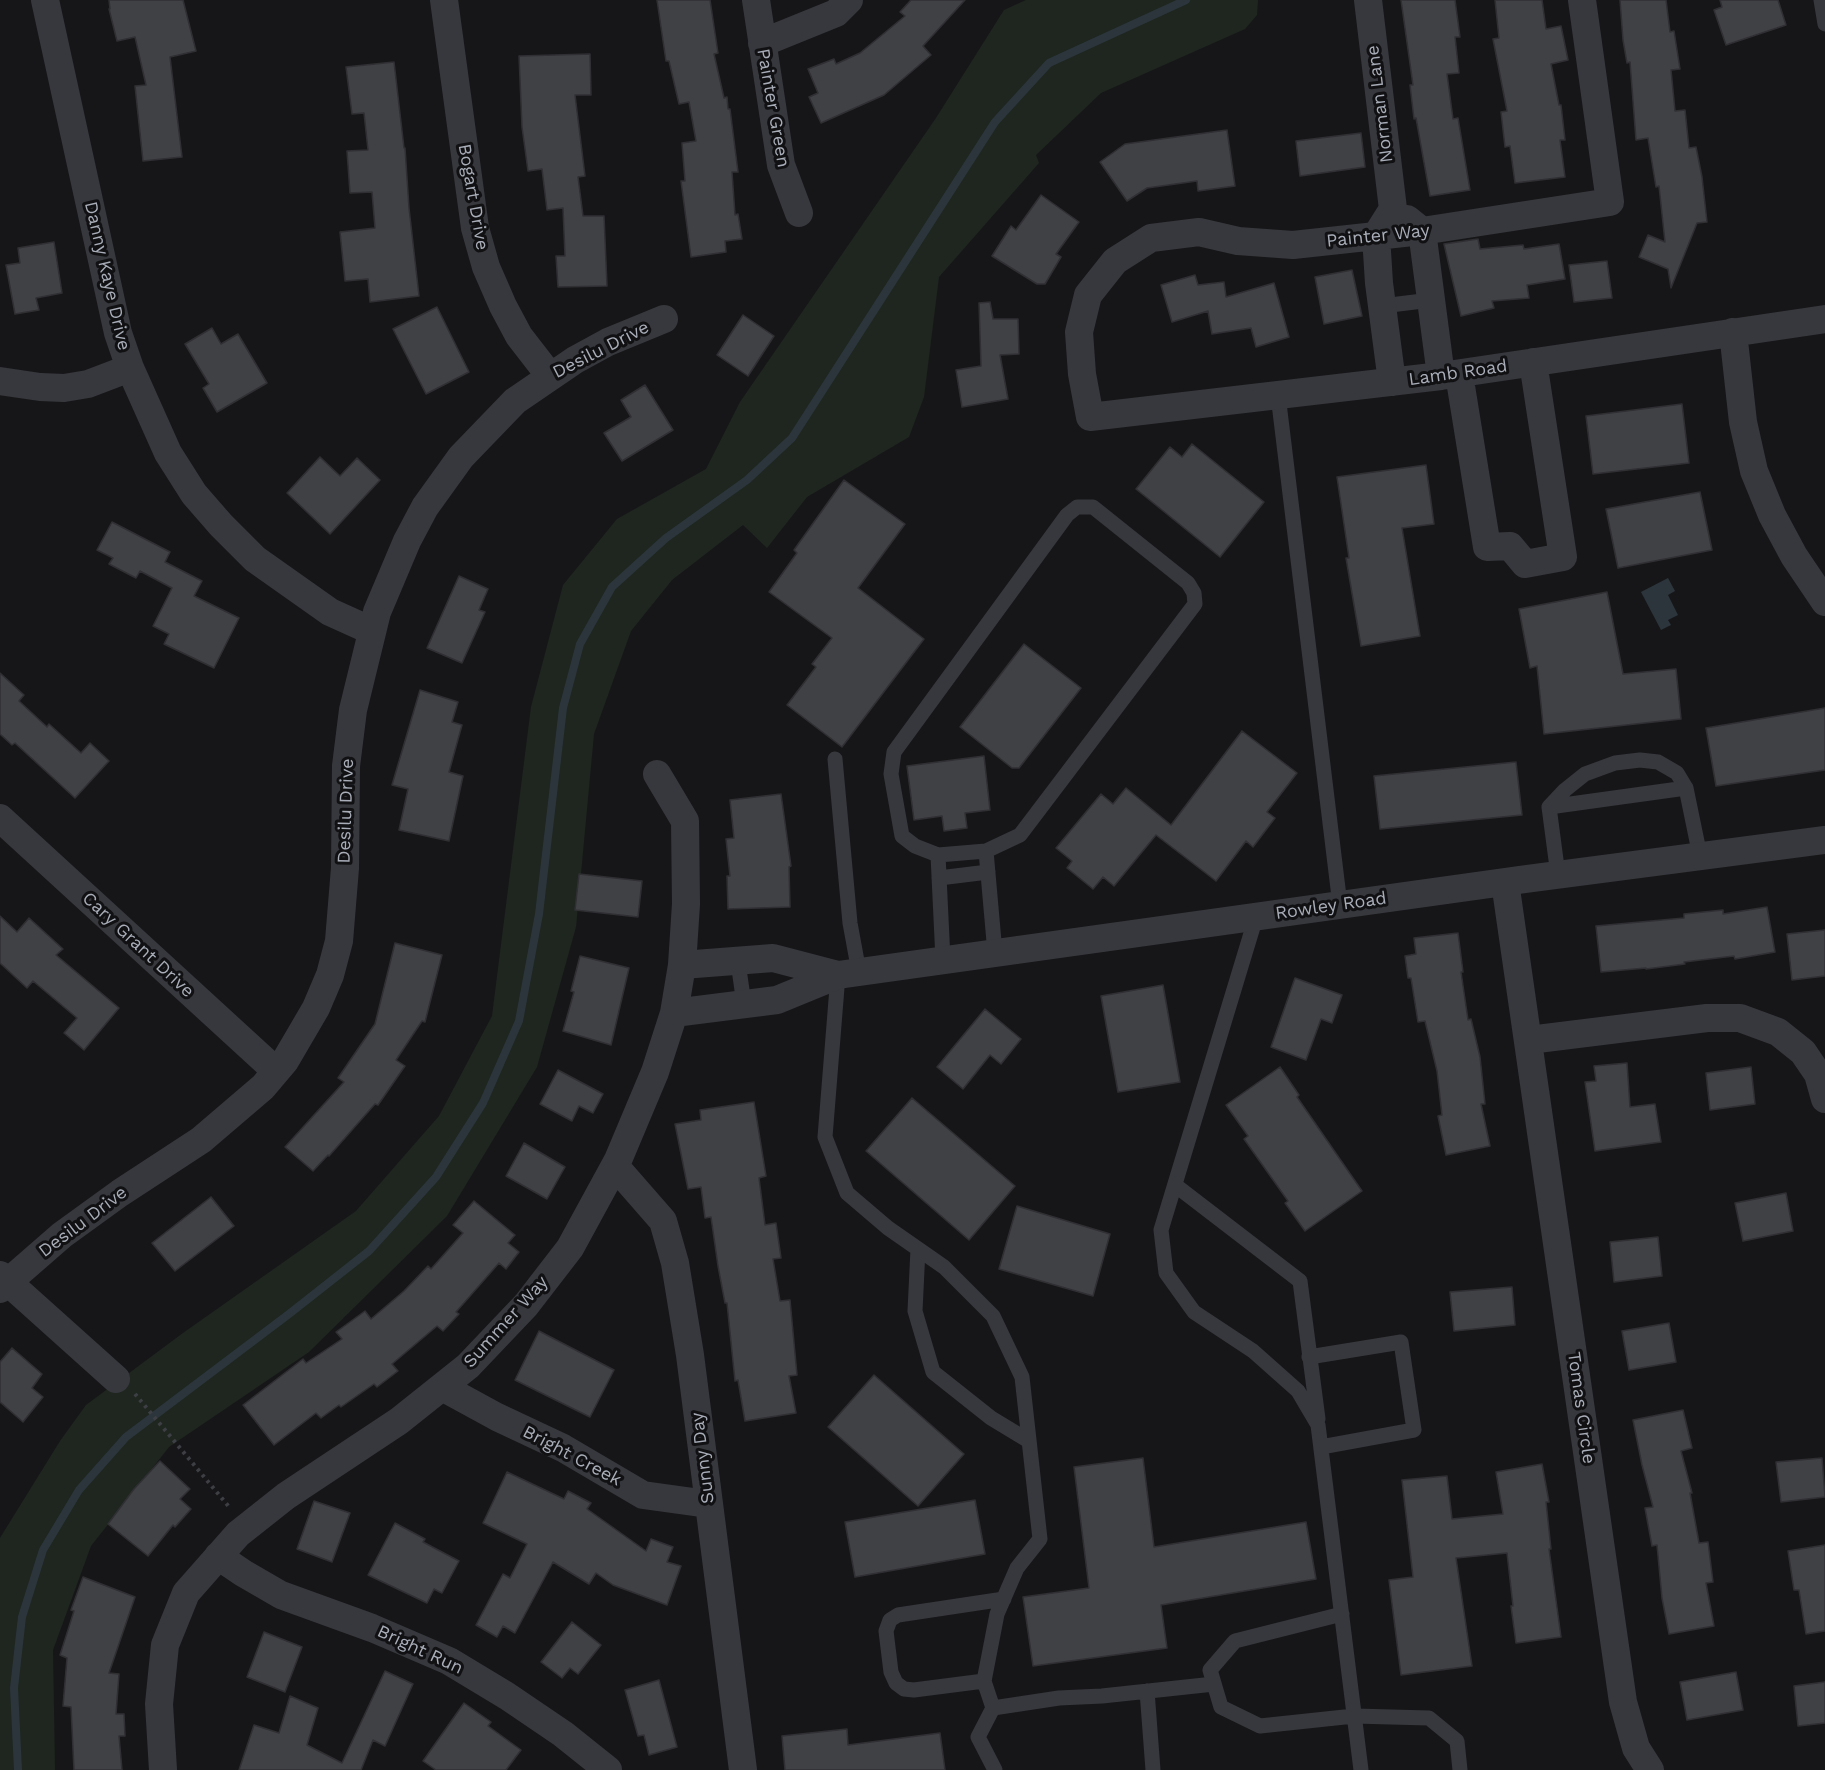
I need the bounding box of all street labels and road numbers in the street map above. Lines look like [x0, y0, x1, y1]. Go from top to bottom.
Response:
street label: Norman Lane [1362, 44, 1398, 164]
street label: Painter Green [752, 47, 794, 169]
street label: Bogart Drive [453, 142, 493, 252]
street label: Danny Kaye Drive [79, 199, 135, 353]
street label: Painter Way [1325, 220, 1431, 252]
street label: Desilu Drive [549, 317, 653, 383]
street label: Lamb Road [1407, 355, 1509, 391]
street label: Desilu Drive [333, 758, 359, 864]
street label: Cary Grant Drive [78, 888, 198, 1002]
street label: Rowley Road [1274, 888, 1388, 924]
street label: Desilu Drive [35, 1182, 131, 1262]
street label: Summer Way [459, 1272, 553, 1372]
street label: Tomas Circle [1562, 1351, 1600, 1465]
street label: Sunny Day [687, 1411, 719, 1505]
street label: Bright Creek [519, 1421, 625, 1491]
street label: Bright Run [374, 1621, 466, 1679]

